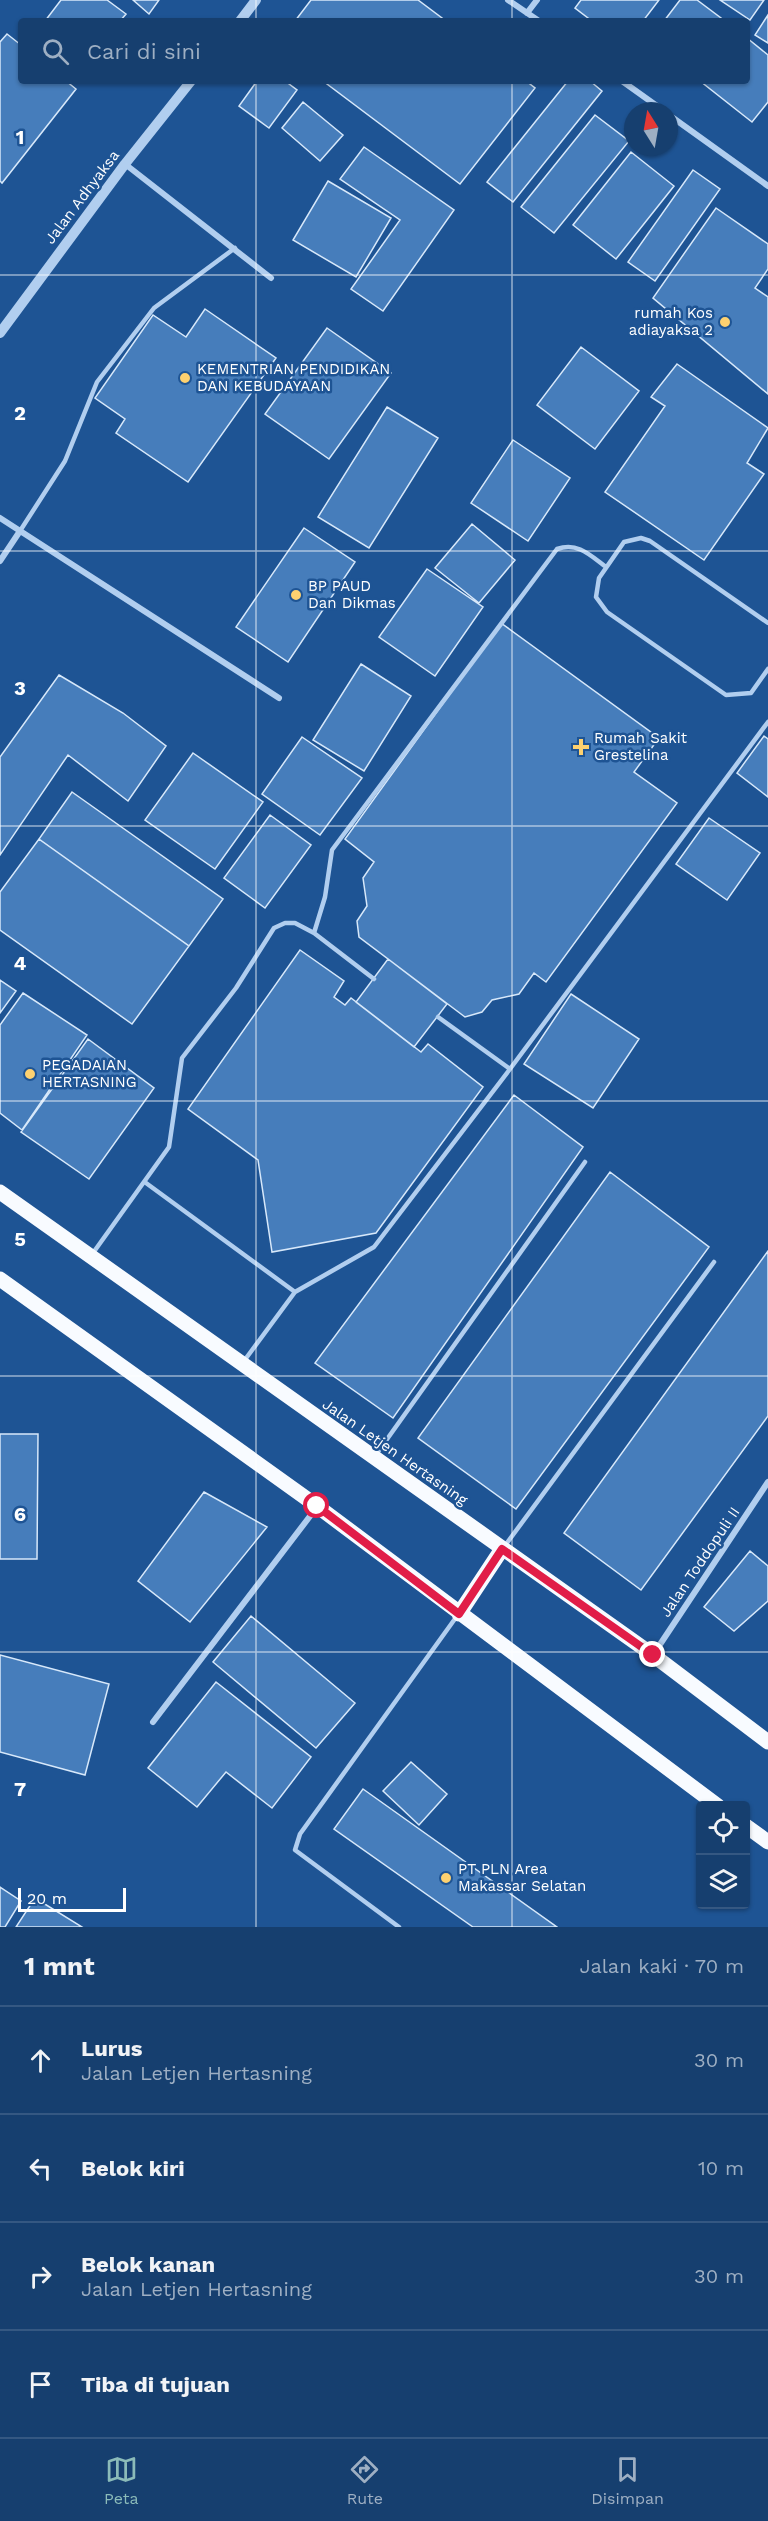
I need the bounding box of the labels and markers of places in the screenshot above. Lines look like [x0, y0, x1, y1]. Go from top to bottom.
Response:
place label: rumah Kos adiayaksa 2 [629, 304, 713, 339]
marker: rumah Kos adiayaksa 2 [718, 315, 732, 329]
place label: KEMENTRIAN PENDIDIKAN DAN KEBUDAYAAN [197, 360, 390, 395]
marker: KEMENTRIAN PENDIDIKAN DAN KEBUDAYAAN [178, 371, 192, 385]
place label: BP PAUD Dan Dikmas [308, 577, 396, 612]
marker: BP PAUD Dan Dikmas [289, 588, 303, 602]
place label: Rumah Sakit Grestelina [594, 729, 688, 764]
marker: Rumah Sakit Grestelina [572, 738, 590, 756]
place label: PEGADAIAN HERTASNING [42, 1056, 137, 1091]
marker: PEGADAIAN HERTASNING [23, 1067, 37, 1081]
place label: PT PLN Area Makassar Selatan [458, 1860, 586, 1895]
marker: PT PLN Area Makassar Selatan [439, 1871, 453, 1885]

